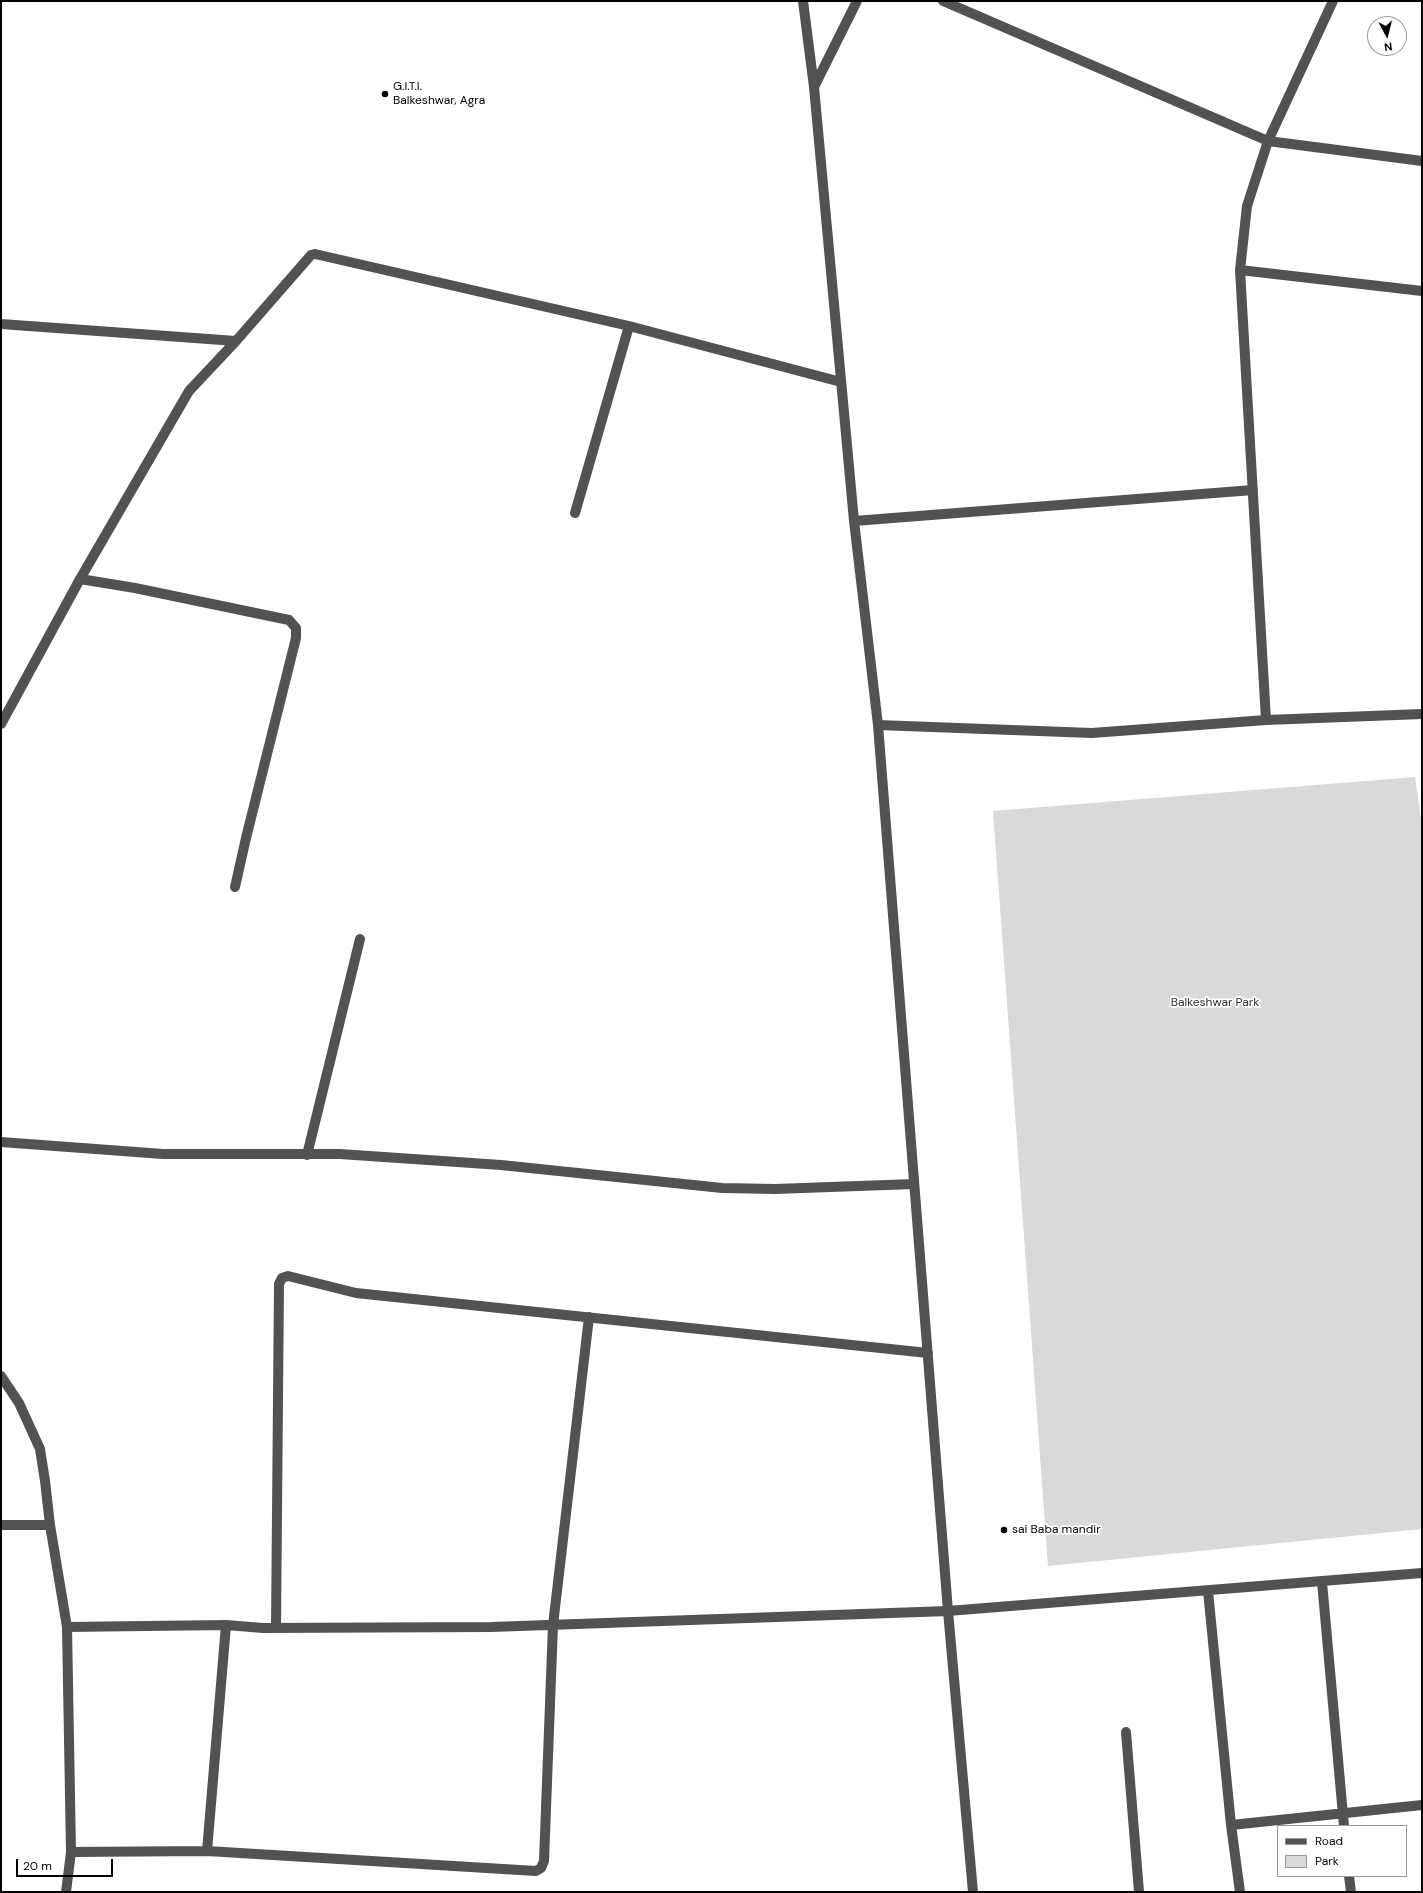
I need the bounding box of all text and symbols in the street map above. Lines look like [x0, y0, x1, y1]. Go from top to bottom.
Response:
north arrow [1367, 16, 1407, 56]
text: N [1384, 39, 1393, 54]
place label: G.I.T.I. Balkeshwar, Agra [393, 80, 485, 108]
marker: G.I.T.I. Balkeshwar, Agra [380, 89, 390, 99]
park label: Balkeshwar Park [1171, 996, 1259, 1010]
place label: sai Baba mandir [1012, 1523, 1101, 1537]
marker: sai Baba mandir [999, 1525, 1009, 1535]
legend [1277, 1825, 1407, 1877]
text: Road [1315, 1833, 1343, 1849]
scale bar [18, 1851, 115, 1877]
text: Park [1315, 1853, 1339, 1869]
text: 20 m [23, 1858, 52, 1874]

